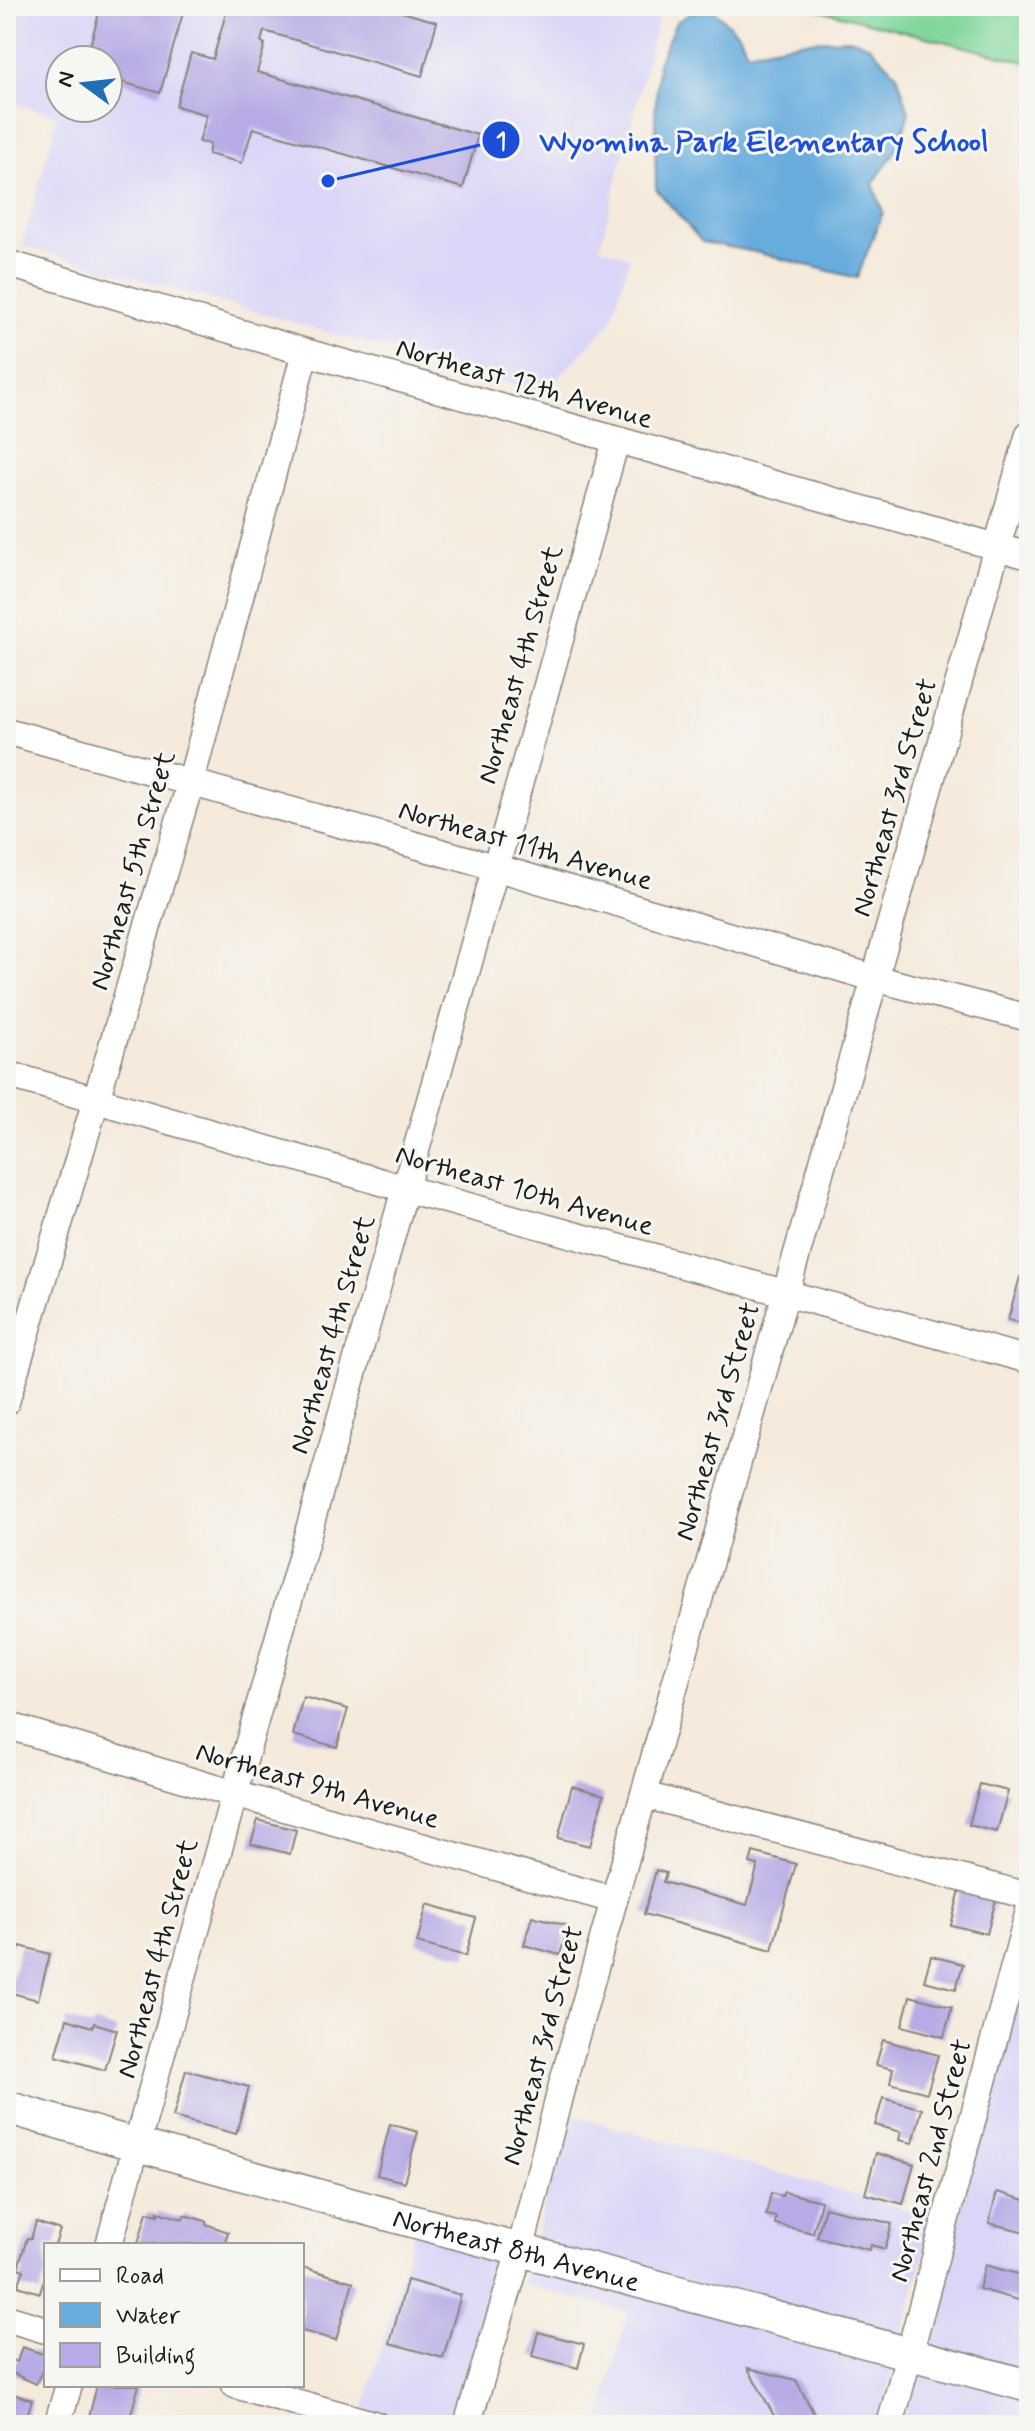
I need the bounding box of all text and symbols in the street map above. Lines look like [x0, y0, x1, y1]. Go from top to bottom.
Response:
north arrow [44, 44, 124, 124]
text: N [51, 69, 82, 90]
callout: Wyomina Park Elementary School [481, 113, 1006, 167]
text: Wyomina Park Elementary School [539, 123, 988, 162]
text: 1 [496, 127, 506, 158]
street label: Northeast 12th Avenue [392, 330, 657, 439]
street label: Northeast 4th Street [470, 540, 573, 788]
street label: Northeast 3rd Street [844, 674, 947, 921]
street label: Northeast 5th Street [82, 746, 185, 995]
street label: Northeast 11th Avenue [394, 792, 657, 900]
street label: Northeast 10th Avenue [391, 1137, 658, 1246]
street label: Northeast 4th Street [282, 1210, 385, 1458]
street label: Northeast 3rd Street [667, 1298, 770, 1545]
street label: Northeast 9th Avenue [191, 1734, 444, 1839]
street label: Northeast 4th Street [109, 1834, 208, 2083]
street label: Northeast 3rd Street [494, 1922, 593, 2169]
street label: Northeast 2nd Street [881, 2035, 982, 2286]
street label: Northeast 8th Avenue [388, 2201, 643, 2302]
legend [44, 2243, 304, 2387]
text: Road [116, 2261, 164, 2292]
text: Water [116, 2301, 181, 2332]
text: Building [116, 2341, 196, 2375]

